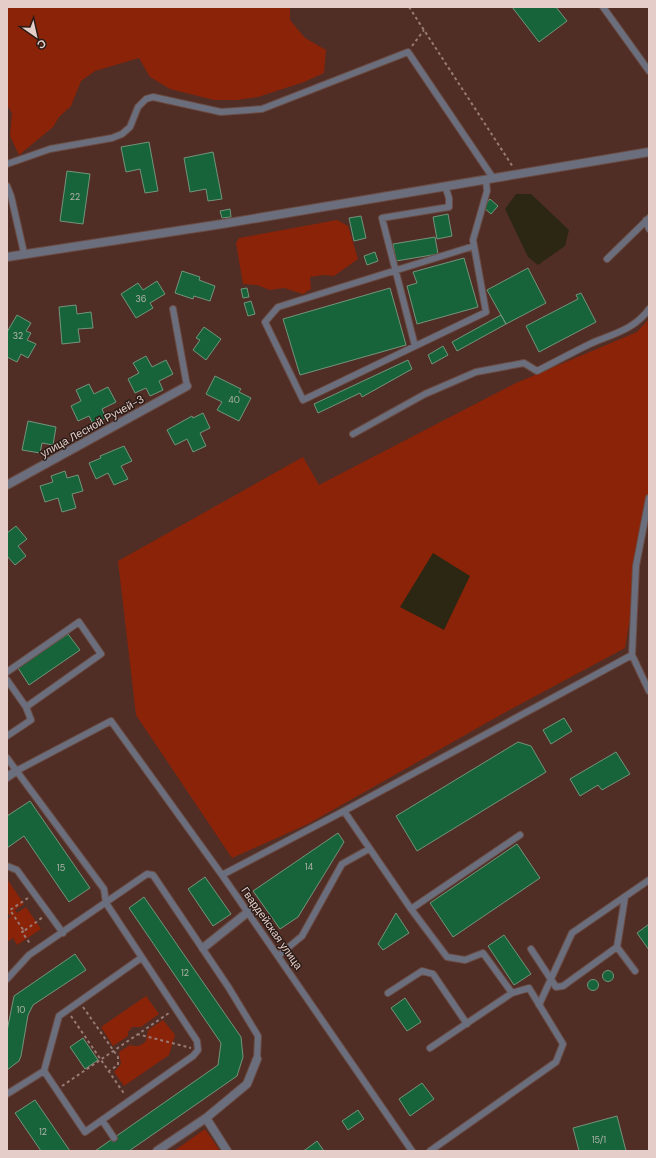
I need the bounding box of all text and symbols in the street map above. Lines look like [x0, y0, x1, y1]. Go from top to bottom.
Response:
north arrow [16, 16, 56, 56]
text: С [34, 36, 49, 52]
house number: 22 [70, 191, 80, 203]
house number: 36 [136, 293, 147, 305]
house number: 32 [13, 330, 23, 342]
street label: улица Лесной Ручей-3 [38, 392, 146, 460]
house number: 40 [228, 394, 240, 406]
house number: 14 [305, 861, 314, 873]
house number: 15 [57, 862, 65, 874]
street label: Гвардейская улица [238, 884, 306, 973]
house number: 12 [181, 967, 189, 979]
house number: 10 [17, 1004, 25, 1016]
house number: 12 [39, 1126, 47, 1138]
house number: 15/1 [592, 1134, 606, 1146]

